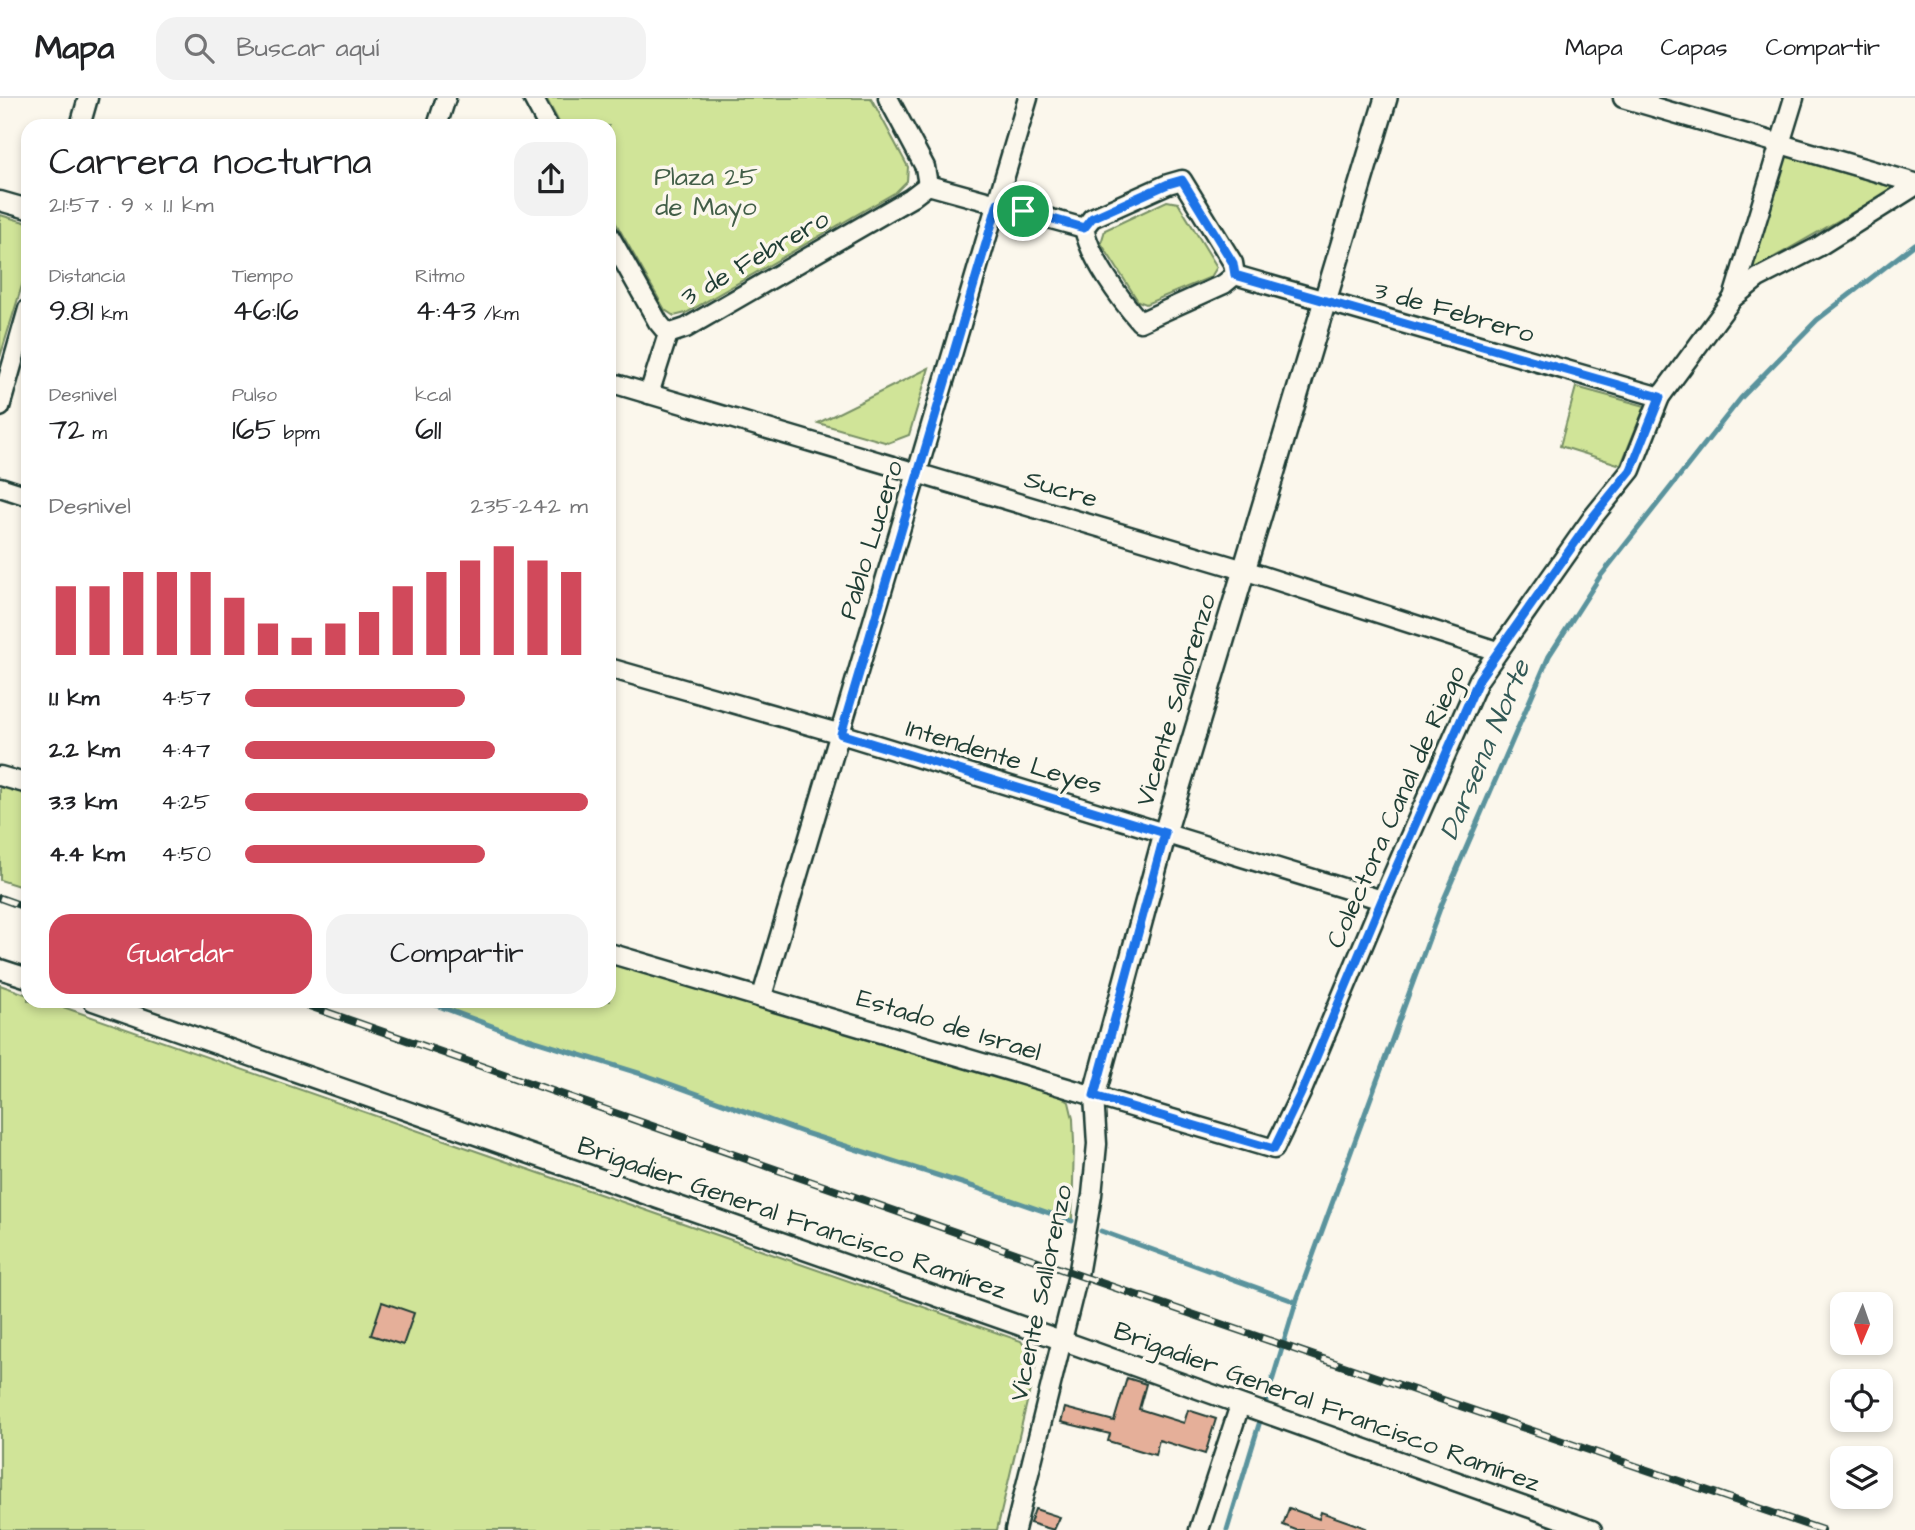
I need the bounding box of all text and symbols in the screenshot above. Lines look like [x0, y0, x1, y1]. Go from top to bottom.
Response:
search box [156, 17, 646, 80]
text: Mapa [35, 25, 114, 71]
icon: search [180, 29, 218, 67]
text: Buscar aquí [236, 30, 379, 66]
text: Mapa [1565, 31, 1623, 65]
text: Capas [1661, 31, 1727, 65]
text: Compartir [1765, 31, 1880, 65]
text: Carrera nocturna [49, 137, 372, 189]
button: share [514, 142, 588, 216]
park label: Plaza 25 de Mayo [654, 159, 758, 227]
pin [993, 181, 1053, 241]
text: 21:57 · 9 × 1.1 km [49, 189, 214, 221]
icon: arrive [1004, 192, 1042, 230]
street label: 3 de Febrero [674, 201, 836, 315]
text: Distancia [49, 263, 125, 290]
text: Tiempo [232, 263, 293, 290]
text: Ritmo [415, 263, 465, 290]
street label: 3 de Febrero [1369, 272, 1539, 352]
text: 9.81 [49, 290, 94, 332]
text: 46:16 [232, 290, 299, 332]
text: 4:43 [415, 290, 476, 332]
text: km [94, 301, 128, 328]
text: /km [476, 301, 519, 328]
text: Desnivel [49, 382, 117, 409]
text: Pulso [232, 382, 277, 409]
text: kcal [415, 382, 451, 409]
text: 72 [49, 409, 85, 451]
text: 165 [232, 409, 276, 451]
text: 611 [415, 409, 441, 451]
text: m [85, 420, 107, 447]
text: bpm [276, 420, 320, 447]
street label: Pablo Lucero [830, 456, 912, 624]
street label: Sucre [1020, 461, 1102, 517]
text: Desnivel [49, 490, 131, 522]
text: 235–242 m [471, 490, 588, 522]
street label: Vicente Sallorenzo [1127, 589, 1226, 811]
water label: Darsena Norte [1430, 652, 1541, 846]
street label: Colectora Canal de Riego [1317, 660, 1477, 955]
text: 1.1 km [49, 682, 99, 714]
text: 4:57 [161, 682, 211, 714]
street label: Intendente Leyes [901, 710, 1106, 806]
text: 2.2 km [49, 734, 120, 766]
text: 4:47 [161, 734, 210, 766]
text: 3.3 km [49, 786, 117, 818]
text: 4:25 [161, 786, 210, 818]
text: 4.4 km [49, 838, 125, 870]
text: 4:50 [161, 838, 211, 870]
button: Guardar [49, 914, 312, 994]
button: Compartir [326, 914, 588, 994]
street label: Estado de Israel [852, 980, 1046, 1070]
street label: Brigadier General Francisco Ramírez [572, 1127, 1011, 1310]
street label: Vicente Sallorenzo [1000, 1181, 1082, 1405]
north arrow [1830, 1292, 1894, 1354]
map controls [1830, 1292, 1893, 1509]
street label: Brigadier General Francisco Ramírez [1108, 1313, 1545, 1503]
button: locate [1830, 1369, 1893, 1432]
button: layers [1830, 1446, 1893, 1509]

